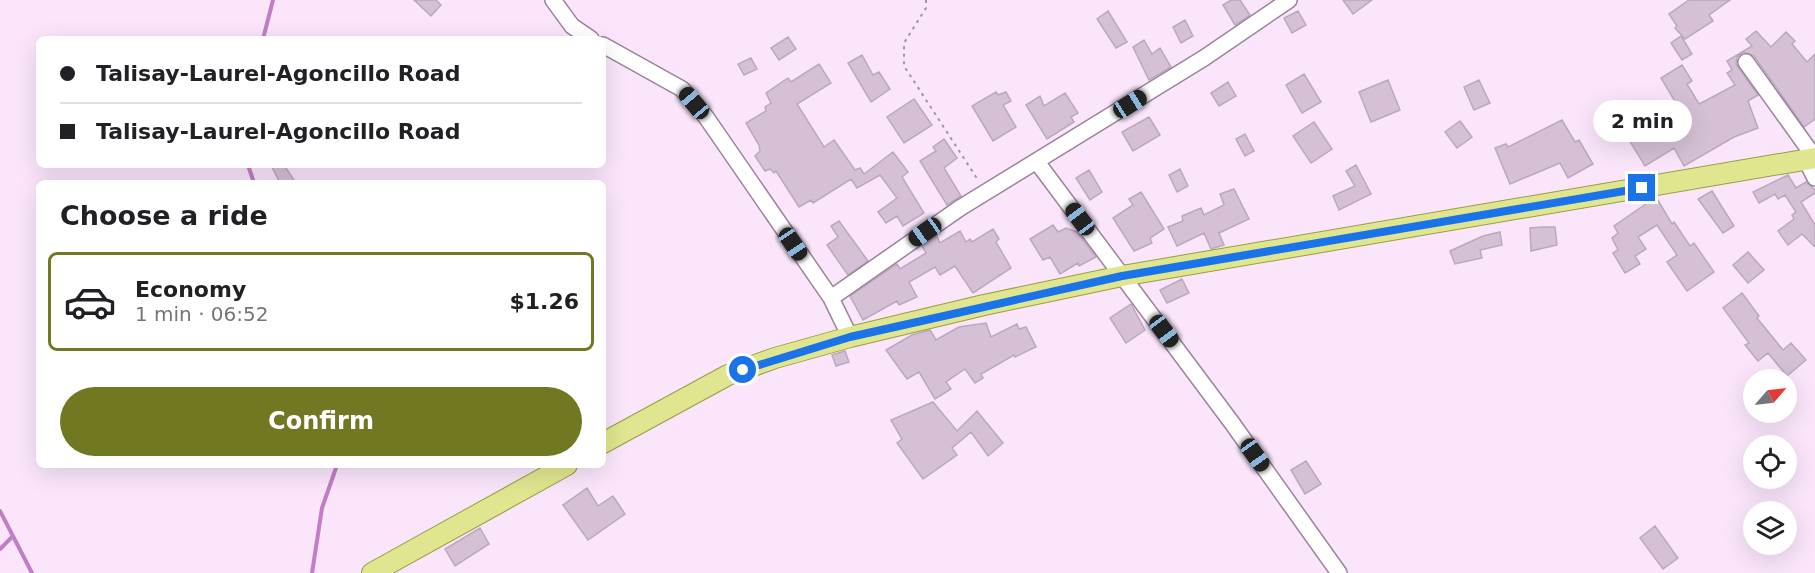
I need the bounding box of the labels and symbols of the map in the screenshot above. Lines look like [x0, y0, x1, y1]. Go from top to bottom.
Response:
car [676, 83, 712, 123]
car [1110, 87, 1150, 121]
callout: 2 min [1592, 101, 1692, 143]
route end [1628, 174, 1655, 201]
car [1062, 199, 1098, 239]
car [905, 214, 945, 250]
car [775, 224, 811, 264]
car [1146, 311, 1182, 351]
route start [729, 356, 756, 383]
north arrow [1743, 369, 1797, 423]
car [1237, 435, 1273, 475]

